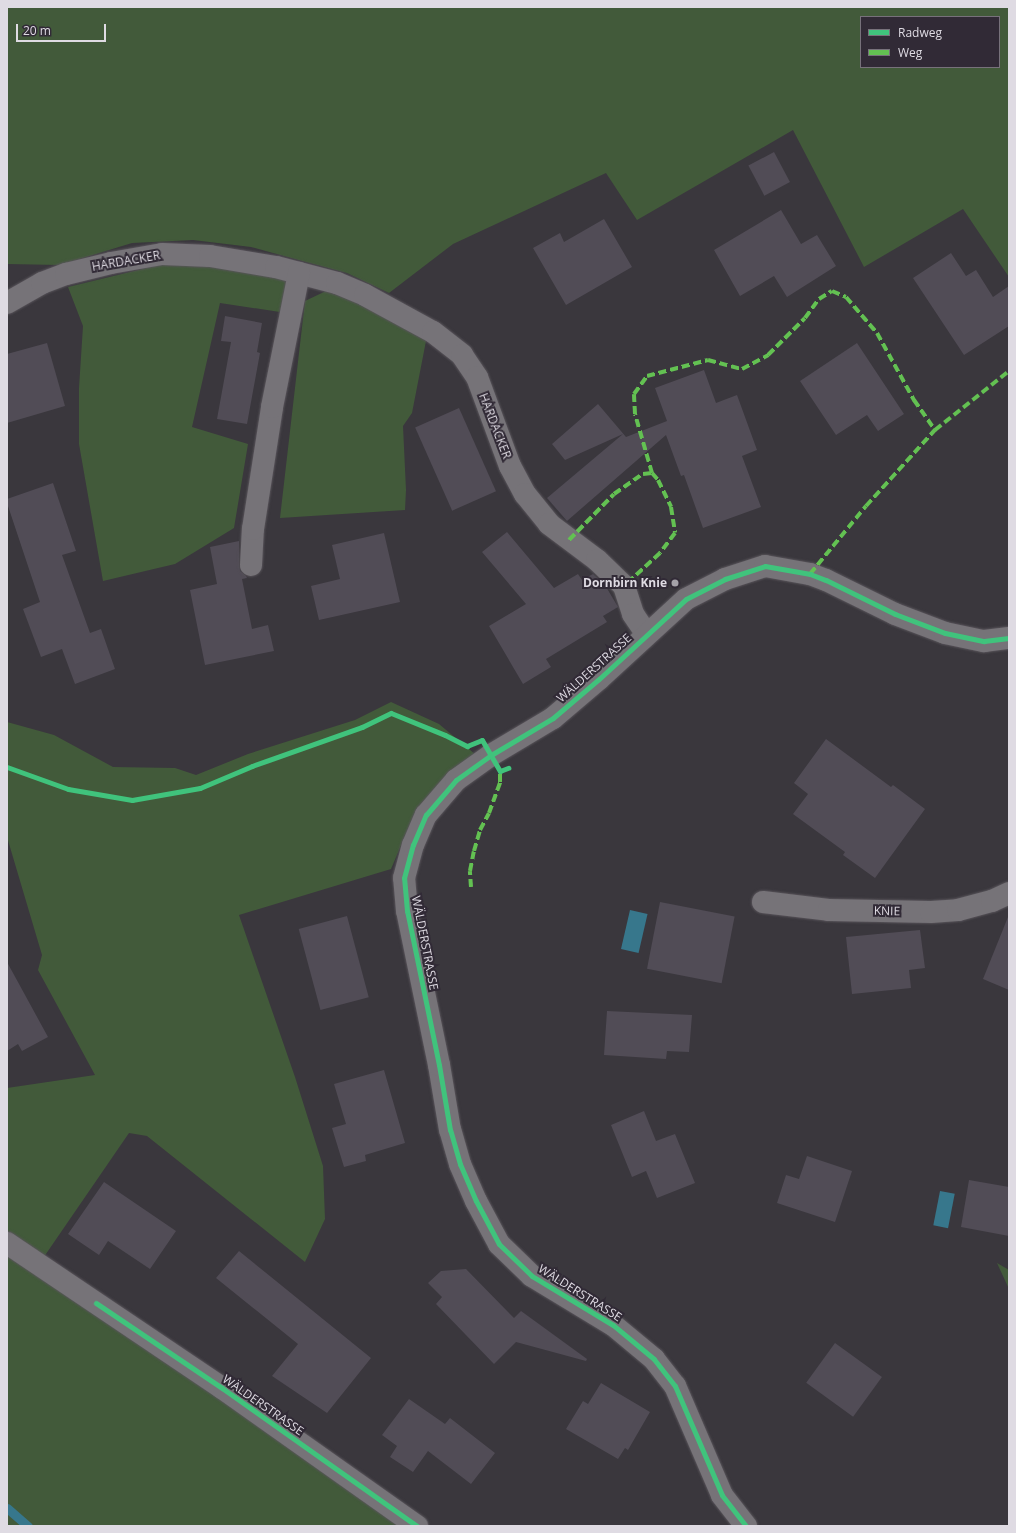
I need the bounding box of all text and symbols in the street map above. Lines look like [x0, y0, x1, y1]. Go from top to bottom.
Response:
scale bar [18, 16, 108, 42]
legend [860, 16, 1000, 68]
text: 20 m [23, 22, 51, 39]
text: Radweg [898, 24, 942, 41]
text: Weg [898, 44, 922, 61]
street label: HARDACKER [91, 248, 161, 274]
street label: HARDACKER [476, 391, 514, 461]
place label: Dornbirn Knie [583, 576, 667, 590]
marker: Dornbirn Knie [670, 578, 680, 588]
street label: WÄLDERSTRASSE [554, 631, 634, 705]
street label: WÄLDERSTRASSE [409, 895, 441, 991]
street label: KNIE [874, 904, 900, 918]
street label: WÄLDERSTRASSE [536, 1262, 624, 1324]
street label: WÄLDERSTRASSE [220, 1372, 306, 1438]

